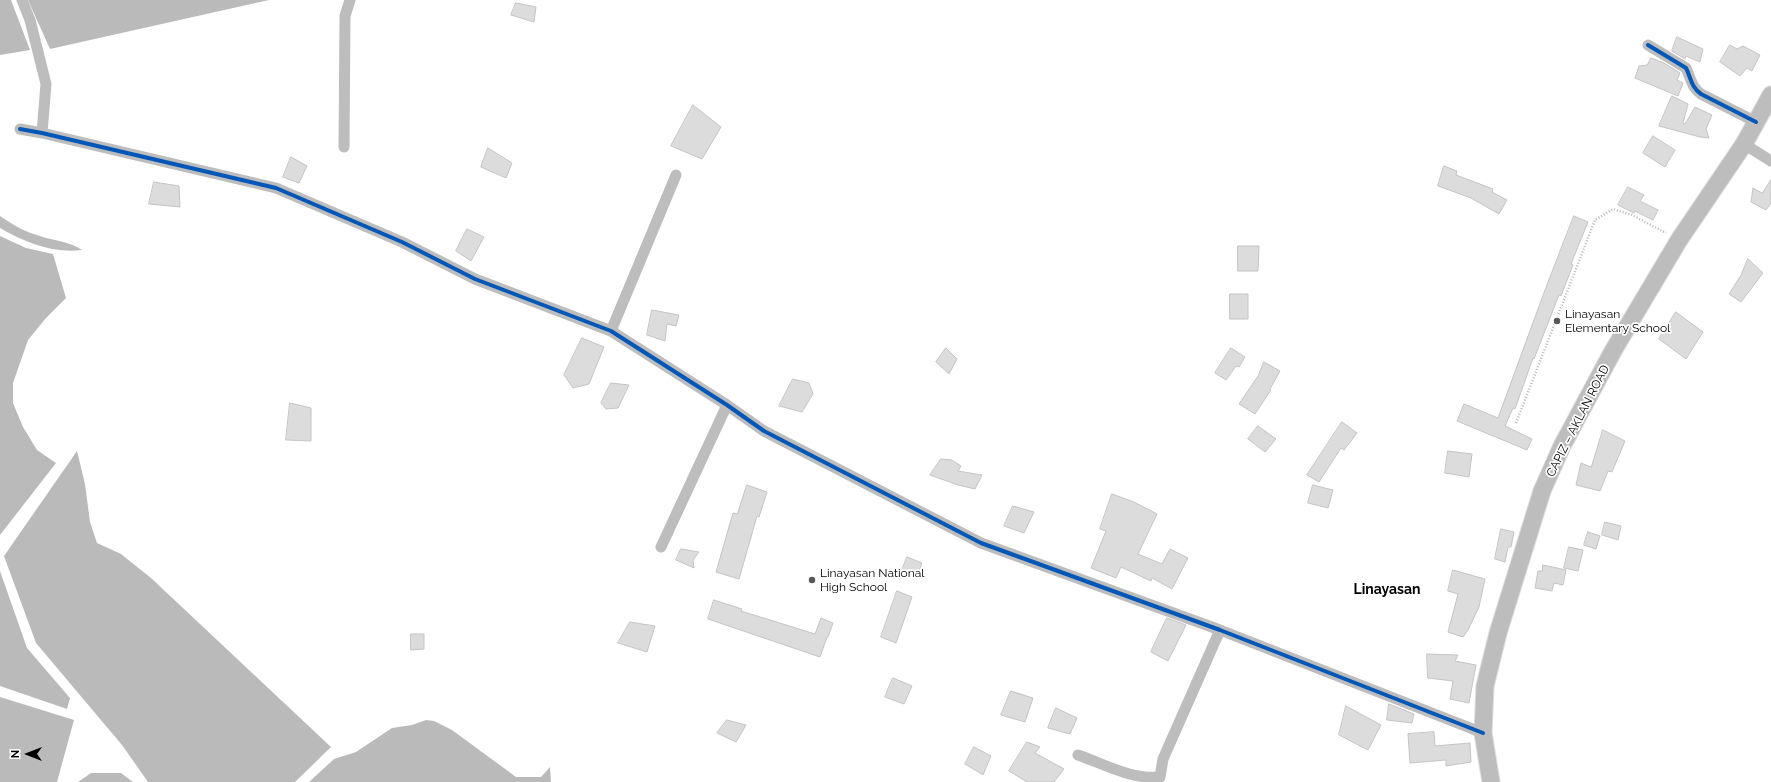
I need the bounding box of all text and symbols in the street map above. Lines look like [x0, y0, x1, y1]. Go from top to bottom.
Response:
place label: Linayasan Elementary School [1565, 307, 1670, 335]
marker: Linayasan Elementary School [1552, 316, 1562, 326]
street label: CAPIZ – AKLAN ROAD [1544, 363, 1612, 479]
place label: Linayasan National High School [820, 566, 925, 594]
marker: Linayasan National High School [807, 575, 817, 585]
district label: Linayasan [1354, 582, 1420, 598]
north arrow [8, 734, 48, 774]
text: N [9, 750, 22, 758]

